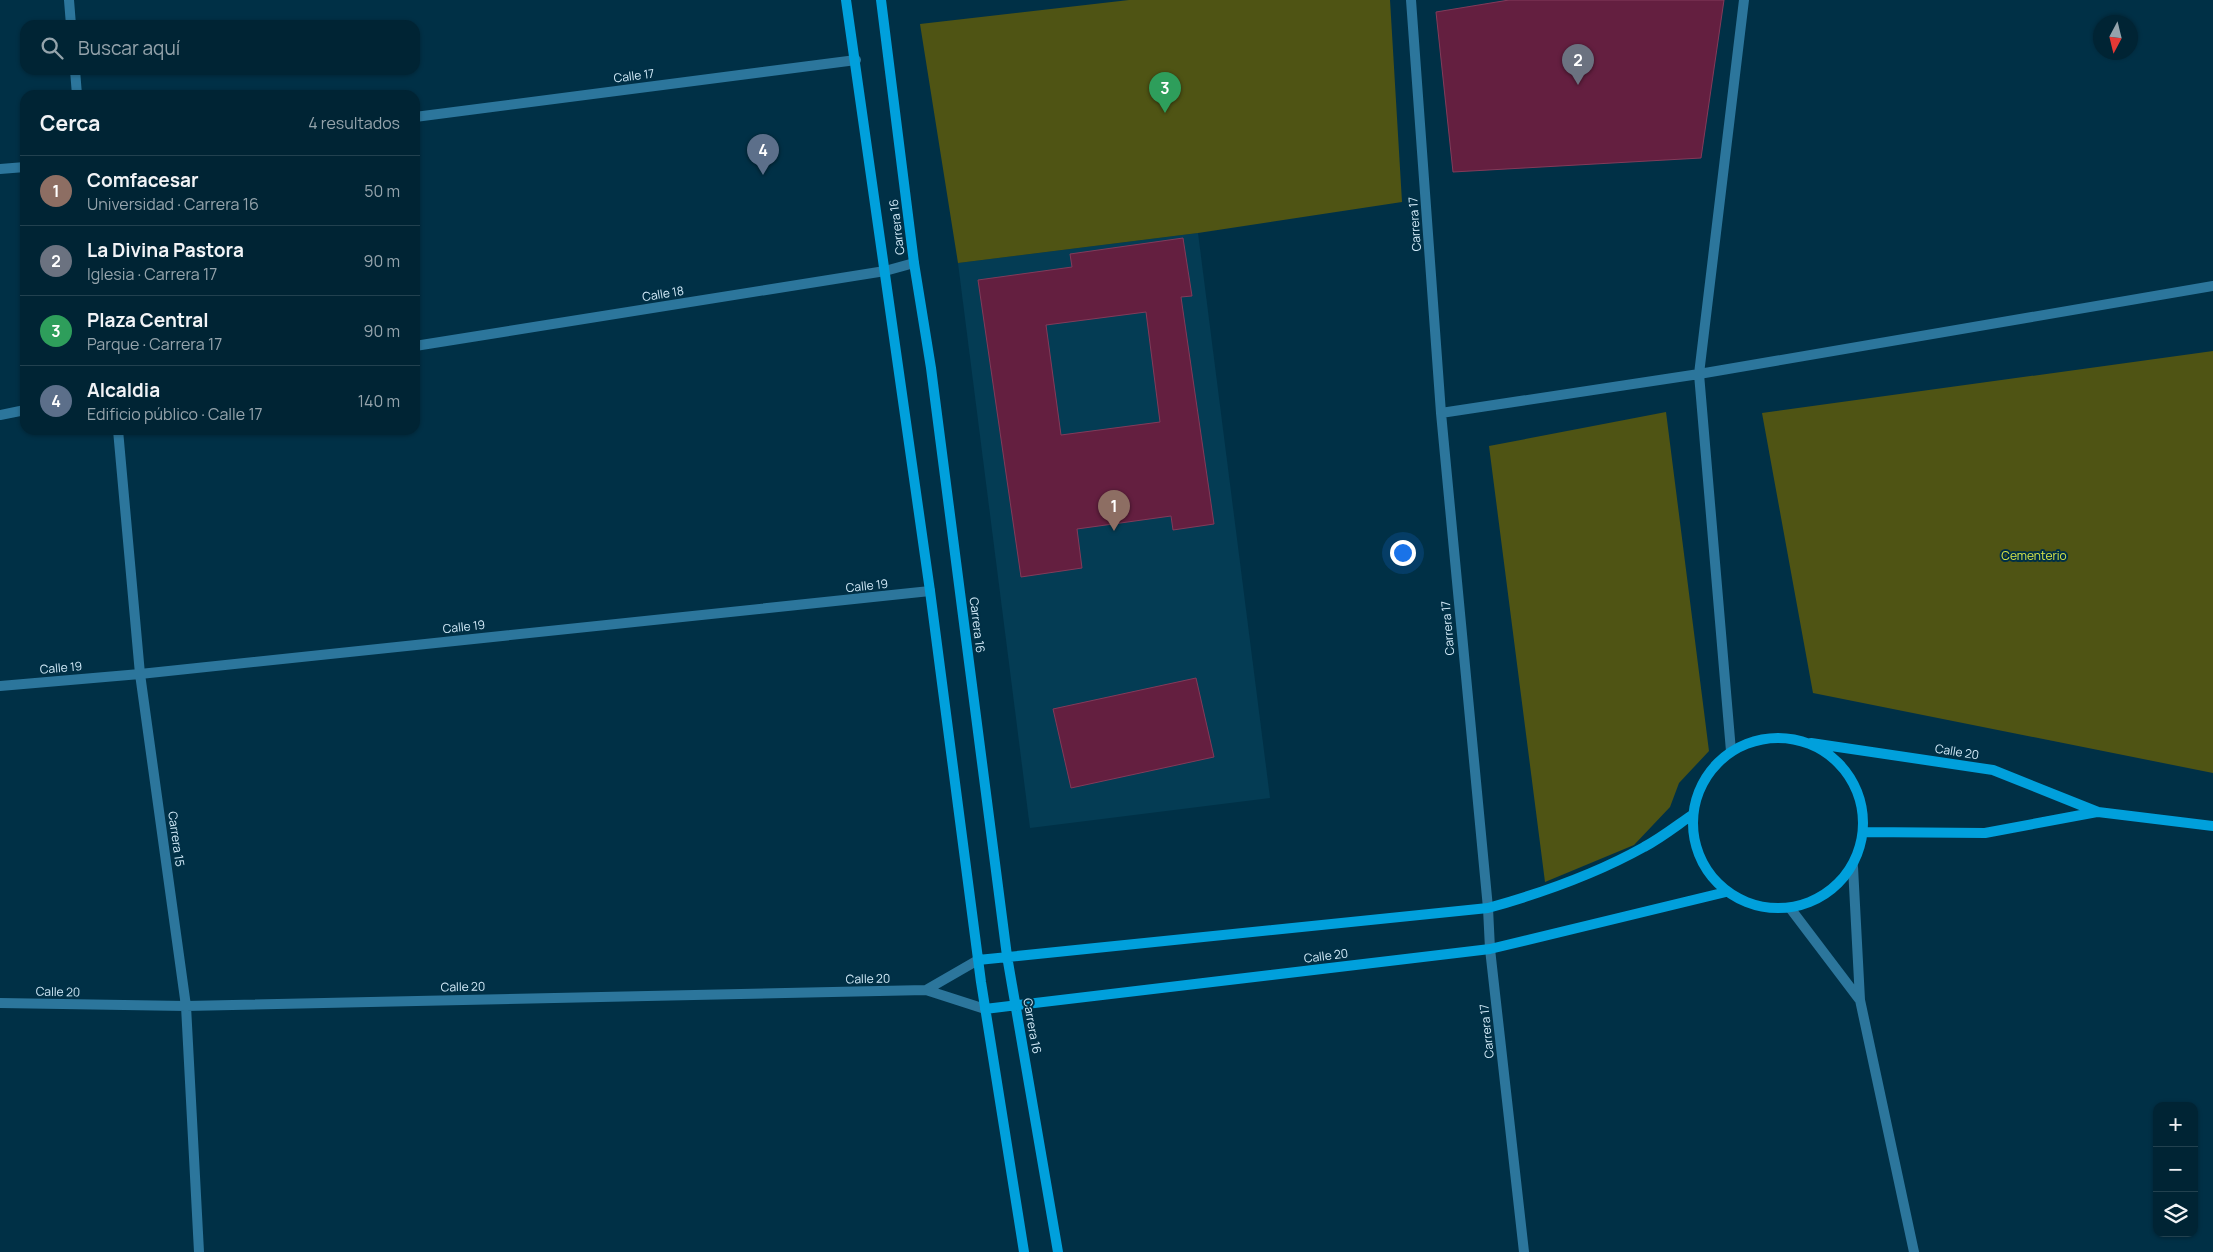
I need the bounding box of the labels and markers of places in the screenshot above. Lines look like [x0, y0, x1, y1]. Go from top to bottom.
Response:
pin: 2 [1562, 44, 1594, 85]
pin: 3 [1149, 72, 1181, 113]
pin: 4 [747, 134, 779, 175]
pin: 1 [1098, 490, 1130, 531]

